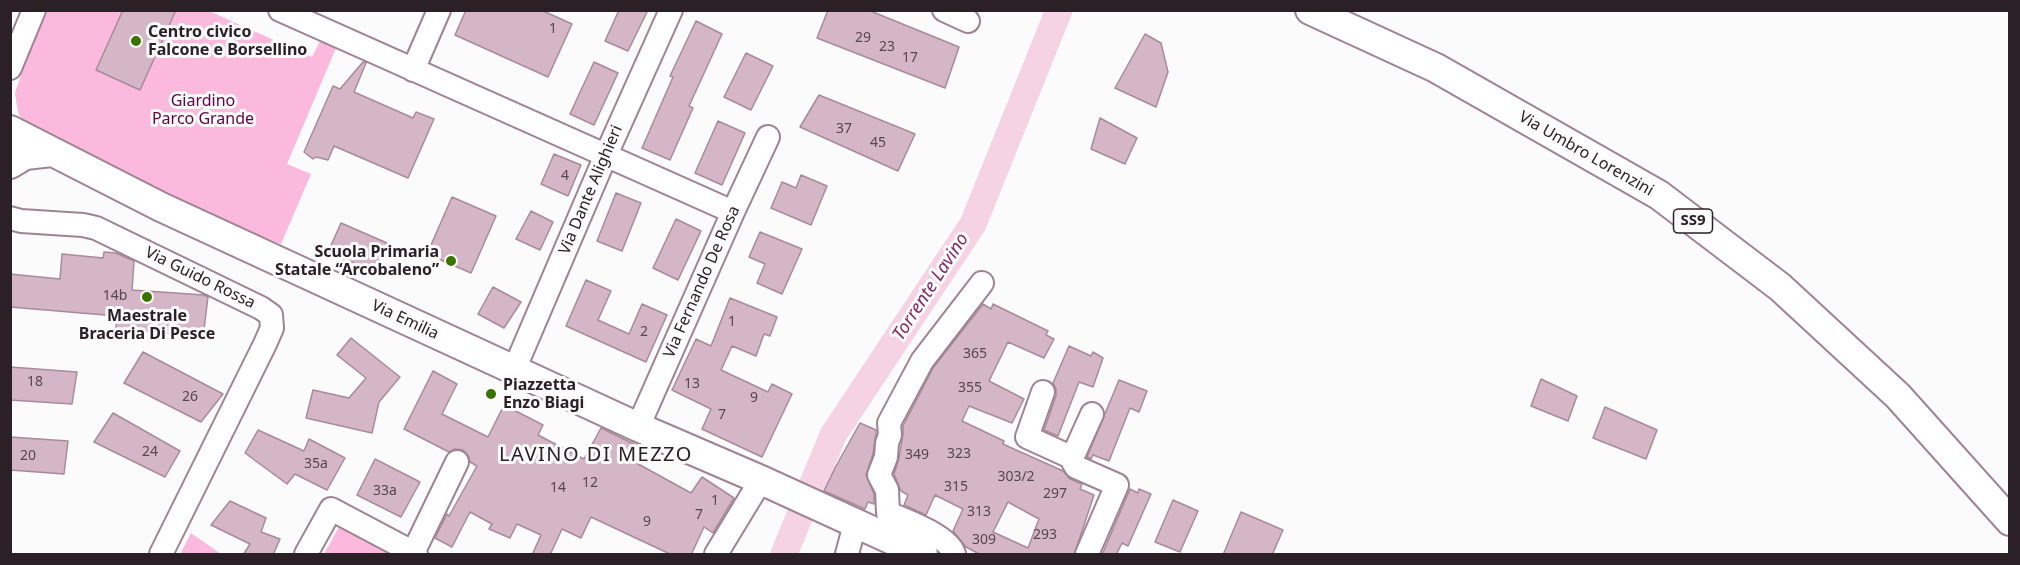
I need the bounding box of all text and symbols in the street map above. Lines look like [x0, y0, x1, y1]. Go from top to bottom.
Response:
house number: 1 [549, 21, 557, 37]
place label: Centro civico Falcone e Borsellino [148, 22, 307, 60]
house number: 29 [855, 30, 871, 46]
marker: Centro civico Falcone e Borsellino [129, 34, 143, 48]
house number: 23 [879, 39, 895, 55]
house number: 17 [902, 50, 918, 66]
park label: Giardino Parco Grande [152, 91, 254, 129]
street label: Via Umbro Lorenzini [1515, 108, 1657, 200]
house number: 37 [836, 121, 852, 137]
street label: Via Dante Alighieri [555, 123, 627, 257]
house number: 45 [870, 135, 886, 151]
house number: 4 [561, 168, 569, 184]
street label: Via Fernando De Rosa [660, 203, 744, 361]
road number: SS9 [1674, 209, 1712, 233]
water label: Torrente Lavino [888, 229, 974, 345]
place label: Scuola Primaria Statale “Arcobaleno” [275, 242, 439, 280]
street label: Via Guido Rossa [142, 243, 258, 313]
marker: Scuola Primaria Statale “Arcobaleno” [444, 254, 458, 268]
house number: 14b [103, 288, 127, 304]
marker: Maestrale Braceria Di Pesce [140, 290, 154, 304]
street label: Via Emilia [368, 296, 442, 344]
place label: Maestrale Braceria Di Pesce [79, 306, 215, 344]
house number: 1 [728, 314, 736, 330]
house number: 2 [640, 324, 648, 340]
house number: 365 [963, 346, 987, 362]
house number: 18 [27, 374, 43, 390]
place label: Piazzetta Enzo Biagi [503, 375, 584, 413]
house number: 13 [684, 376, 700, 392]
house number: 355 [958, 380, 982, 396]
marker: Piazzetta Enzo Biagi [484, 387, 498, 401]
house number: 26 [182, 389, 198, 405]
house number: 9 [750, 390, 758, 406]
house number: 7 [718, 407, 726, 423]
district label: LAVINO DI MEZZO [499, 443, 693, 467]
house number: 24 [142, 444, 158, 460]
house number: 323 [947, 446, 971, 462]
house number: 349 [905, 447, 929, 463]
house number: 20 [20, 448, 36, 464]
house number: 35a [304, 456, 328, 472]
house number: 303/2 [997, 469, 1035, 485]
house number: 12 [582, 475, 598, 491]
house number: 315 [944, 479, 968, 495]
house number: 14 [550, 480, 566, 496]
house number: 33a [373, 483, 397, 499]
house number: 297 [1043, 486, 1067, 502]
house number: 1 [711, 493, 719, 509]
house number: 313 [967, 504, 991, 520]
house number: 7 [695, 507, 703, 523]
house number: 9 [643, 514, 651, 530]
house number: 293 [1033, 527, 1057, 543]
house number: 309 [972, 532, 996, 548]

